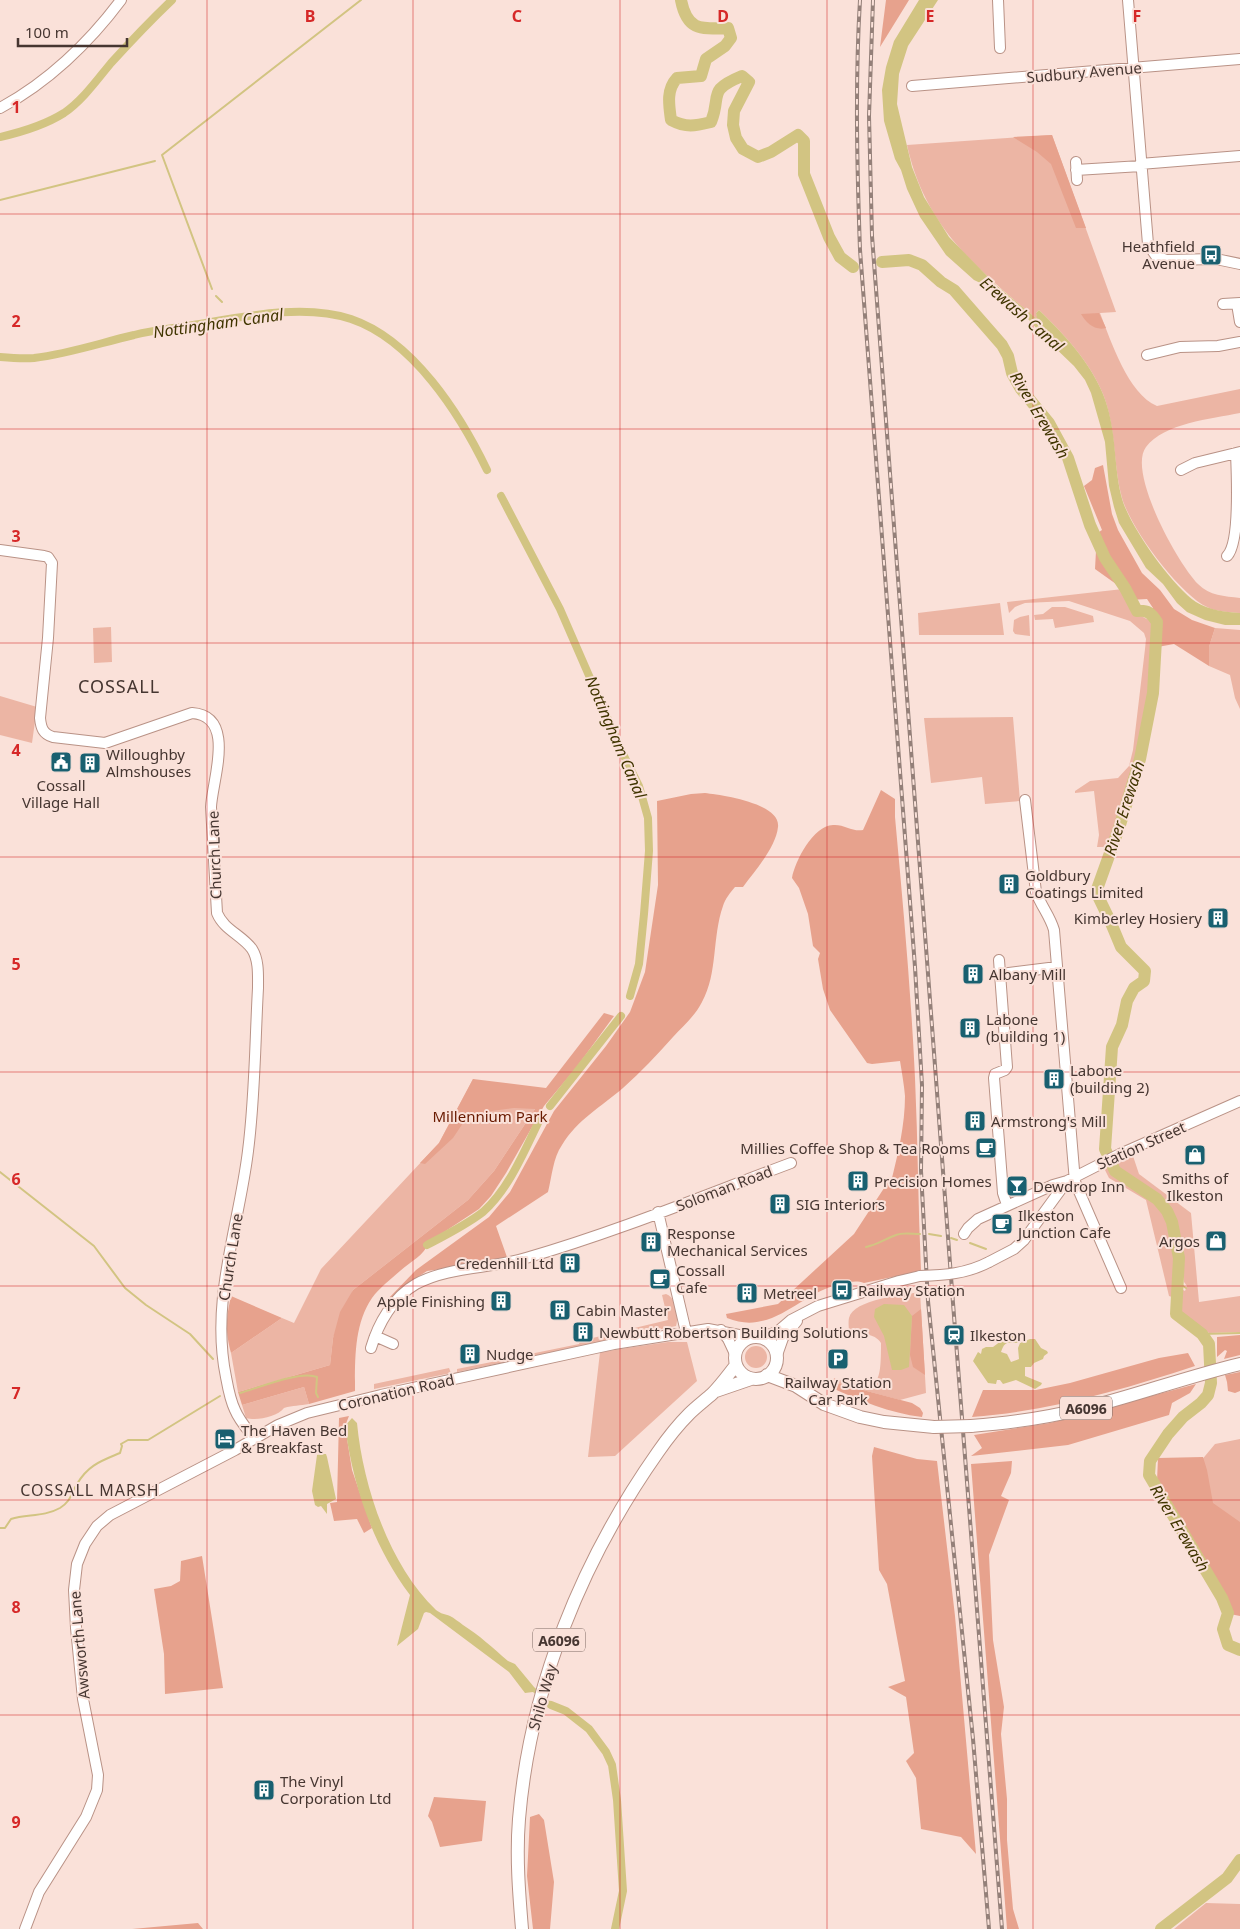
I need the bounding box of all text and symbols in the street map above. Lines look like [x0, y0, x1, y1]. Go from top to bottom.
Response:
text: B [305, 5, 315, 27]
text: C [512, 5, 522, 27]
text: D [717, 5, 729, 27]
text: E [926, 5, 935, 27]
text: F [1133, 5, 1141, 27]
scale bar [18, 15, 126, 47]
text: 100 m [25, 22, 69, 42]
street label: Sudbury Avenue [1026, 57, 1142, 87]
text: 1 [11, 96, 21, 118]
place label: Heathfield Avenue [1122, 236, 1195, 273]
bus stop icon: Heathfield Avenue [1199, 243, 1223, 267]
water label: Erewash Canal [976, 272, 1069, 357]
water label: Nottingham Canal [152, 303, 285, 343]
text: 2 [11, 310, 21, 332]
water label: River Erewash [1005, 367, 1075, 463]
text: 3 [11, 525, 21, 547]
water label: Nottingham Canal [580, 672, 652, 802]
district label: COSSALL [78, 674, 160, 698]
text: 4 [11, 739, 21, 761]
place label: Willoughby Almshouses [106, 744, 191, 781]
public building icon: Cossall Village Hall [49, 750, 73, 774]
building icon: Willoughby Almshouses [78, 751, 102, 775]
water label: River Erewash [1098, 758, 1150, 858]
place label: Cossall Village Hall [22, 775, 100, 812]
street label: Church Lane [202, 811, 226, 899]
place label: Goldbury Coatings Limited [1025, 865, 1144, 902]
building icon: Goldbury Coatings Limited [997, 872, 1021, 896]
building icon: Kimberley Hosiery [1206, 906, 1230, 930]
place label: Kimberley Hosiery [1074, 908, 1202, 928]
text: 5 [11, 953, 21, 975]
building icon: Albany Mill [961, 962, 985, 986]
place label: Albany Mill [989, 964, 1066, 984]
place label: Labone (building 1) [986, 1009, 1065, 1046]
building icon: Labone (building 1) [958, 1016, 982, 1040]
place label: Labone (building 2) [1070, 1060, 1149, 1097]
building icon: Labone (building 2) [1042, 1067, 1066, 1091]
park label: Millennium Park [433, 1106, 547, 1126]
building icon: Armstrong's Mill [963, 1109, 987, 1133]
place label: Armstrong's Mill [991, 1111, 1106, 1131]
street label: Station Street [1093, 1116, 1189, 1174]
cafe icon: Millies Coffee Shop & Tea Rooms [974, 1136, 998, 1160]
place label: Millies Coffee Shop & Tea Rooms [740, 1138, 970, 1158]
shop icon: Smiths of Ilkeston [1183, 1143, 1207, 1167]
street label: Soloman Road [673, 1160, 775, 1216]
text: 6 [11, 1168, 21, 1190]
place label: Smiths of Ilkeston [1162, 1168, 1229, 1205]
building icon: Precision Homes [846, 1169, 870, 1193]
place label: Precision Homes [874, 1171, 992, 1191]
bar icon: Dewdrop Inn [1005, 1174, 1029, 1198]
place label: Dewdrop Inn [1033, 1176, 1125, 1196]
building icon: SIG Interiors [768, 1192, 792, 1216]
place label: SIG Interiors [796, 1194, 885, 1214]
place label: Ilkeston Junction Cafe [1016, 1205, 1111, 1242]
street label: Church Lane [213, 1212, 247, 1302]
cafe icon: Ilkeston Junction Cafe [990, 1212, 1014, 1236]
place label: Response Mechanical Services [667, 1223, 808, 1260]
shop icon: Argos [1204, 1229, 1228, 1253]
building icon: Response Mechanical Services [639, 1230, 663, 1254]
place label: Argos [1159, 1231, 1200, 1251]
building icon: Credenhill Ltd [558, 1251, 582, 1275]
place label: Credenhill Ltd [456, 1253, 554, 1273]
place label: Cossall Cafe [676, 1260, 725, 1297]
cafe icon: Cossall Cafe [648, 1267, 672, 1291]
bus stop icon: Railway Station [830, 1278, 854, 1302]
place label: Railway Station [858, 1280, 965, 1300]
building icon: Metreel [735, 1281, 759, 1305]
place label: Metreel [763, 1283, 817, 1303]
building icon: Apple Finishing [489, 1289, 513, 1313]
place label: Apple Finishing [377, 1291, 485, 1311]
building icon: Cabin Master [548, 1298, 572, 1322]
place label: Cabin Master [576, 1300, 669, 1320]
building icon: Newbutt Robertson Building Solutions [571, 1320, 595, 1344]
place label: Newbutt Robertson Building Solutions [599, 1322, 868, 1342]
station icon: Ilkeston [942, 1323, 966, 1347]
place label: Ilkeston [970, 1325, 1026, 1345]
building icon: Nudge [458, 1342, 482, 1366]
place label: Nudge [486, 1344, 534, 1364]
parking icon: Railway Station Car Park [826, 1347, 850, 1371]
street label: Coronation Road [336, 1369, 456, 1415]
place label: Railway Station Car Park [785, 1372, 891, 1409]
text: 7 [11, 1382, 21, 1404]
road number: A6096 [1060, 1396, 1112, 1420]
place label: The Haven Bed & Breakfast [241, 1420, 347, 1457]
hotel icon: The Haven Bed & Breakfast [213, 1427, 237, 1451]
district label: COSSALL MARSH [20, 1479, 160, 1501]
water label: River Erewash [1145, 1480, 1215, 1576]
street label: Awsworth Lane [64, 1590, 94, 1700]
text: 8 [11, 1596, 21, 1618]
road number: A6096 [533, 1628, 585, 1652]
street label: Shilo Way [523, 1661, 561, 1732]
place label: The Vinyl Corporation Ltd [280, 1771, 391, 1808]
building icon: The Vinyl Corporation Ltd [252, 1778, 276, 1802]
text: 9 [11, 1811, 21, 1833]

